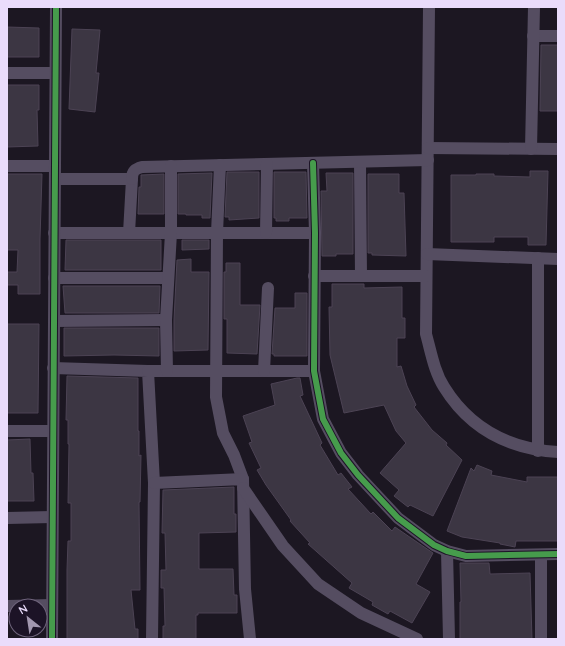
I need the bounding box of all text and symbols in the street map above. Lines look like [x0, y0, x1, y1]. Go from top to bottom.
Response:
north arrow [8, 598, 48, 638]
text: N [16, 601, 30, 617]

